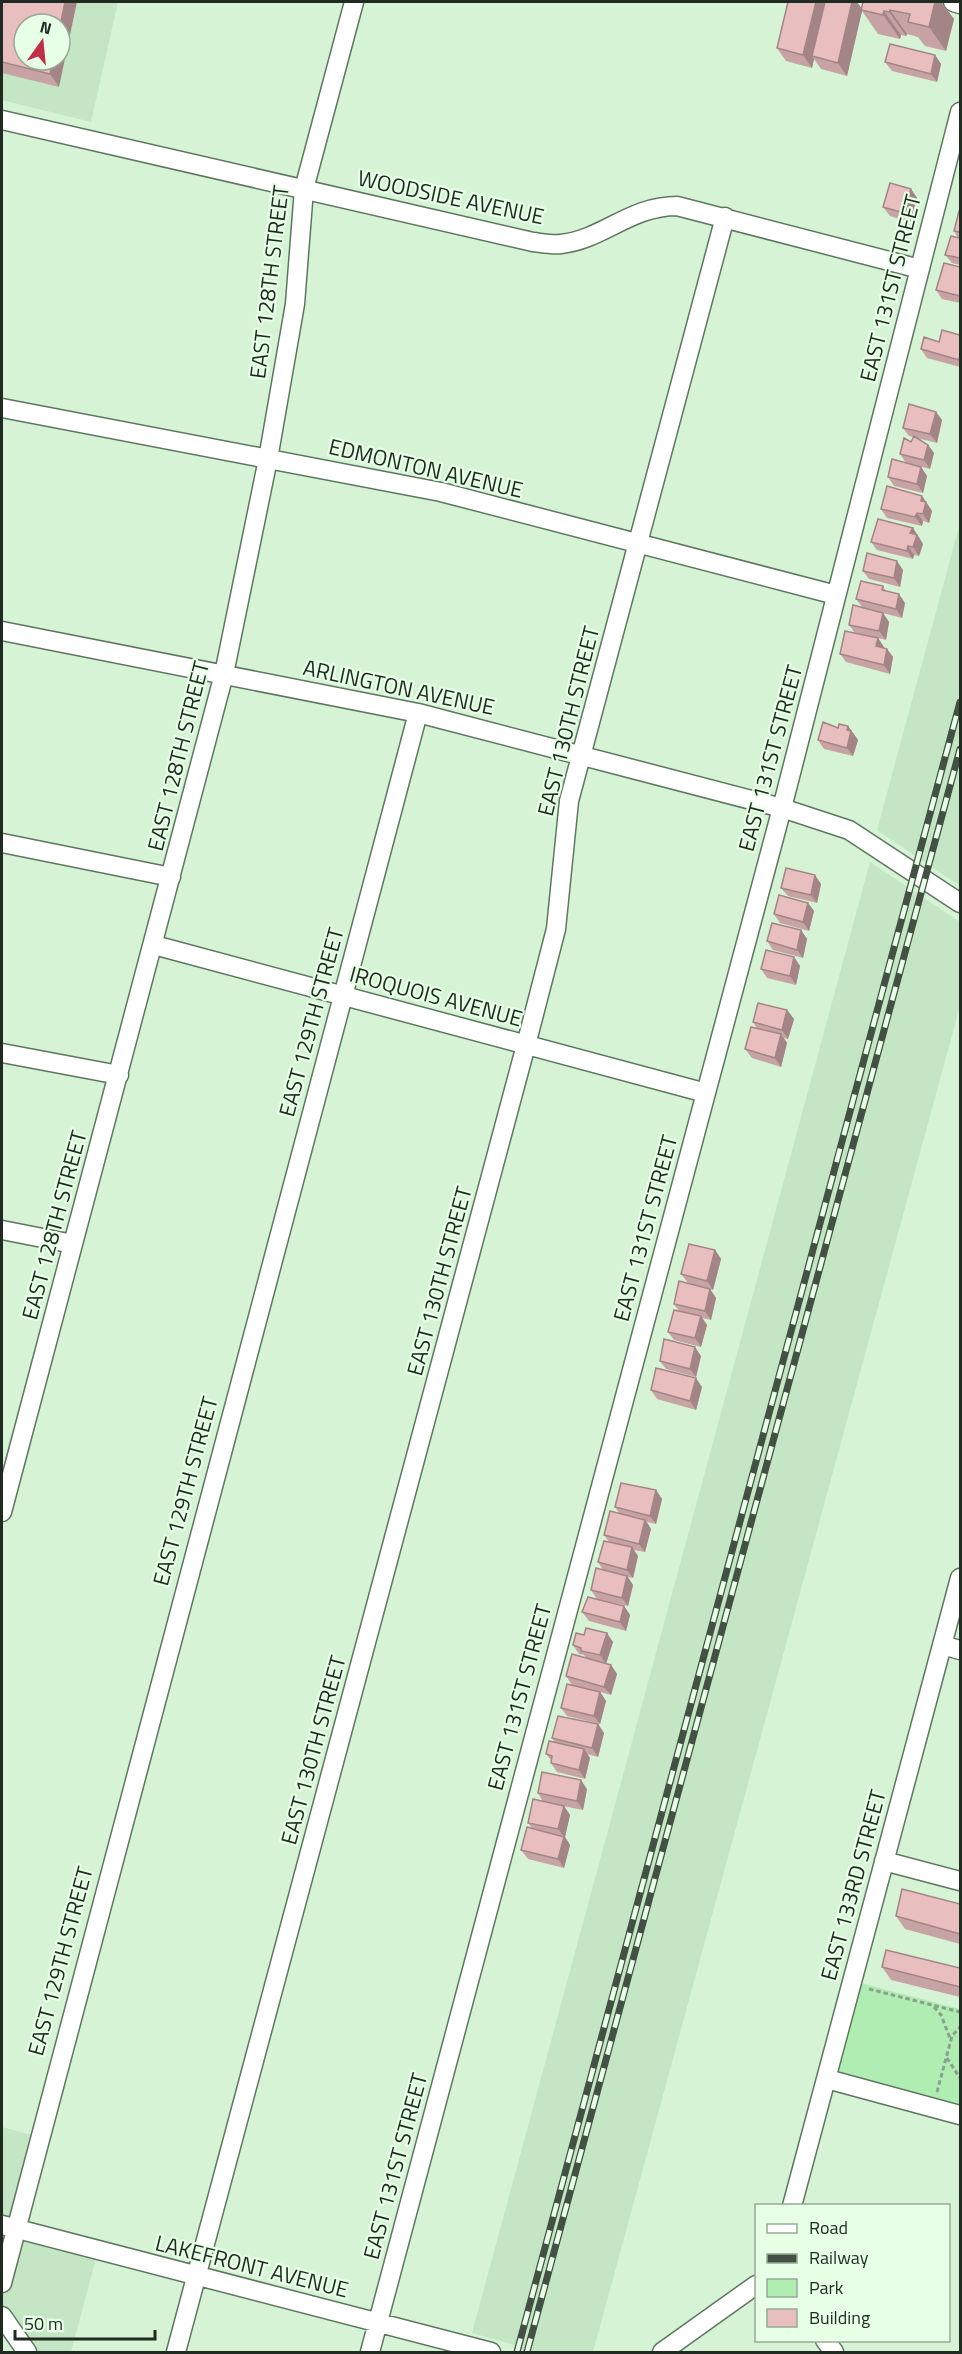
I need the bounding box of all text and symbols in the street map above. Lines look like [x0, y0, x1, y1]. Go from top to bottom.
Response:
north arrow [12, 12, 72, 72]
text: N [37, 14, 54, 41]
street label: WOODSIDE AVENUE [355, 161, 547, 233]
street label: EAST 128TH STREET [240, 183, 298, 381]
street label: EAST 131ST STREET [850, 190, 930, 385]
street label: EDMONTON AVENUE [326, 429, 526, 507]
street label: EAST 130TH STREET [528, 622, 608, 820]
street label: ARLINGTON AVENUE [300, 650, 498, 724]
street label: EAST 128TH STREET [138, 657, 218, 855]
street label: EAST 131ST STREET [729, 661, 811, 855]
street label: EAST 129TH STREET [269, 923, 353, 1120]
street label: IROQUOIS AVENUE [346, 957, 526, 1035]
street label: EAST 128TH STREET [12, 1126, 96, 1323]
street label: EAST 131ST STREET [604, 1131, 686, 1325]
street label: EAST 130TH STREET [397, 1182, 481, 1379]
street label: EAST 129TH STREET [143, 1392, 227, 1589]
street label: EAST 131ST STREET [478, 1600, 560, 1794]
street label: EAST 130TH STREET [271, 1651, 355, 1848]
street label: EAST 133RD STREET [811, 1786, 895, 1984]
street label: EAST 129TH STREET [18, 1862, 102, 2059]
street label: EAST 131ST STREET [354, 2069, 436, 2263]
legend [755, 2204, 950, 2342]
text: Road [809, 2214, 848, 2241]
street label: LAKEFRONT AVENUE [152, 2226, 352, 2306]
text: Railway [809, 2244, 869, 2271]
text: Park [809, 2274, 844, 2301]
scale bar [15, 2303, 154, 2341]
text: Building [809, 2304, 870, 2331]
text: 50 m [24, 2310, 63, 2337]

